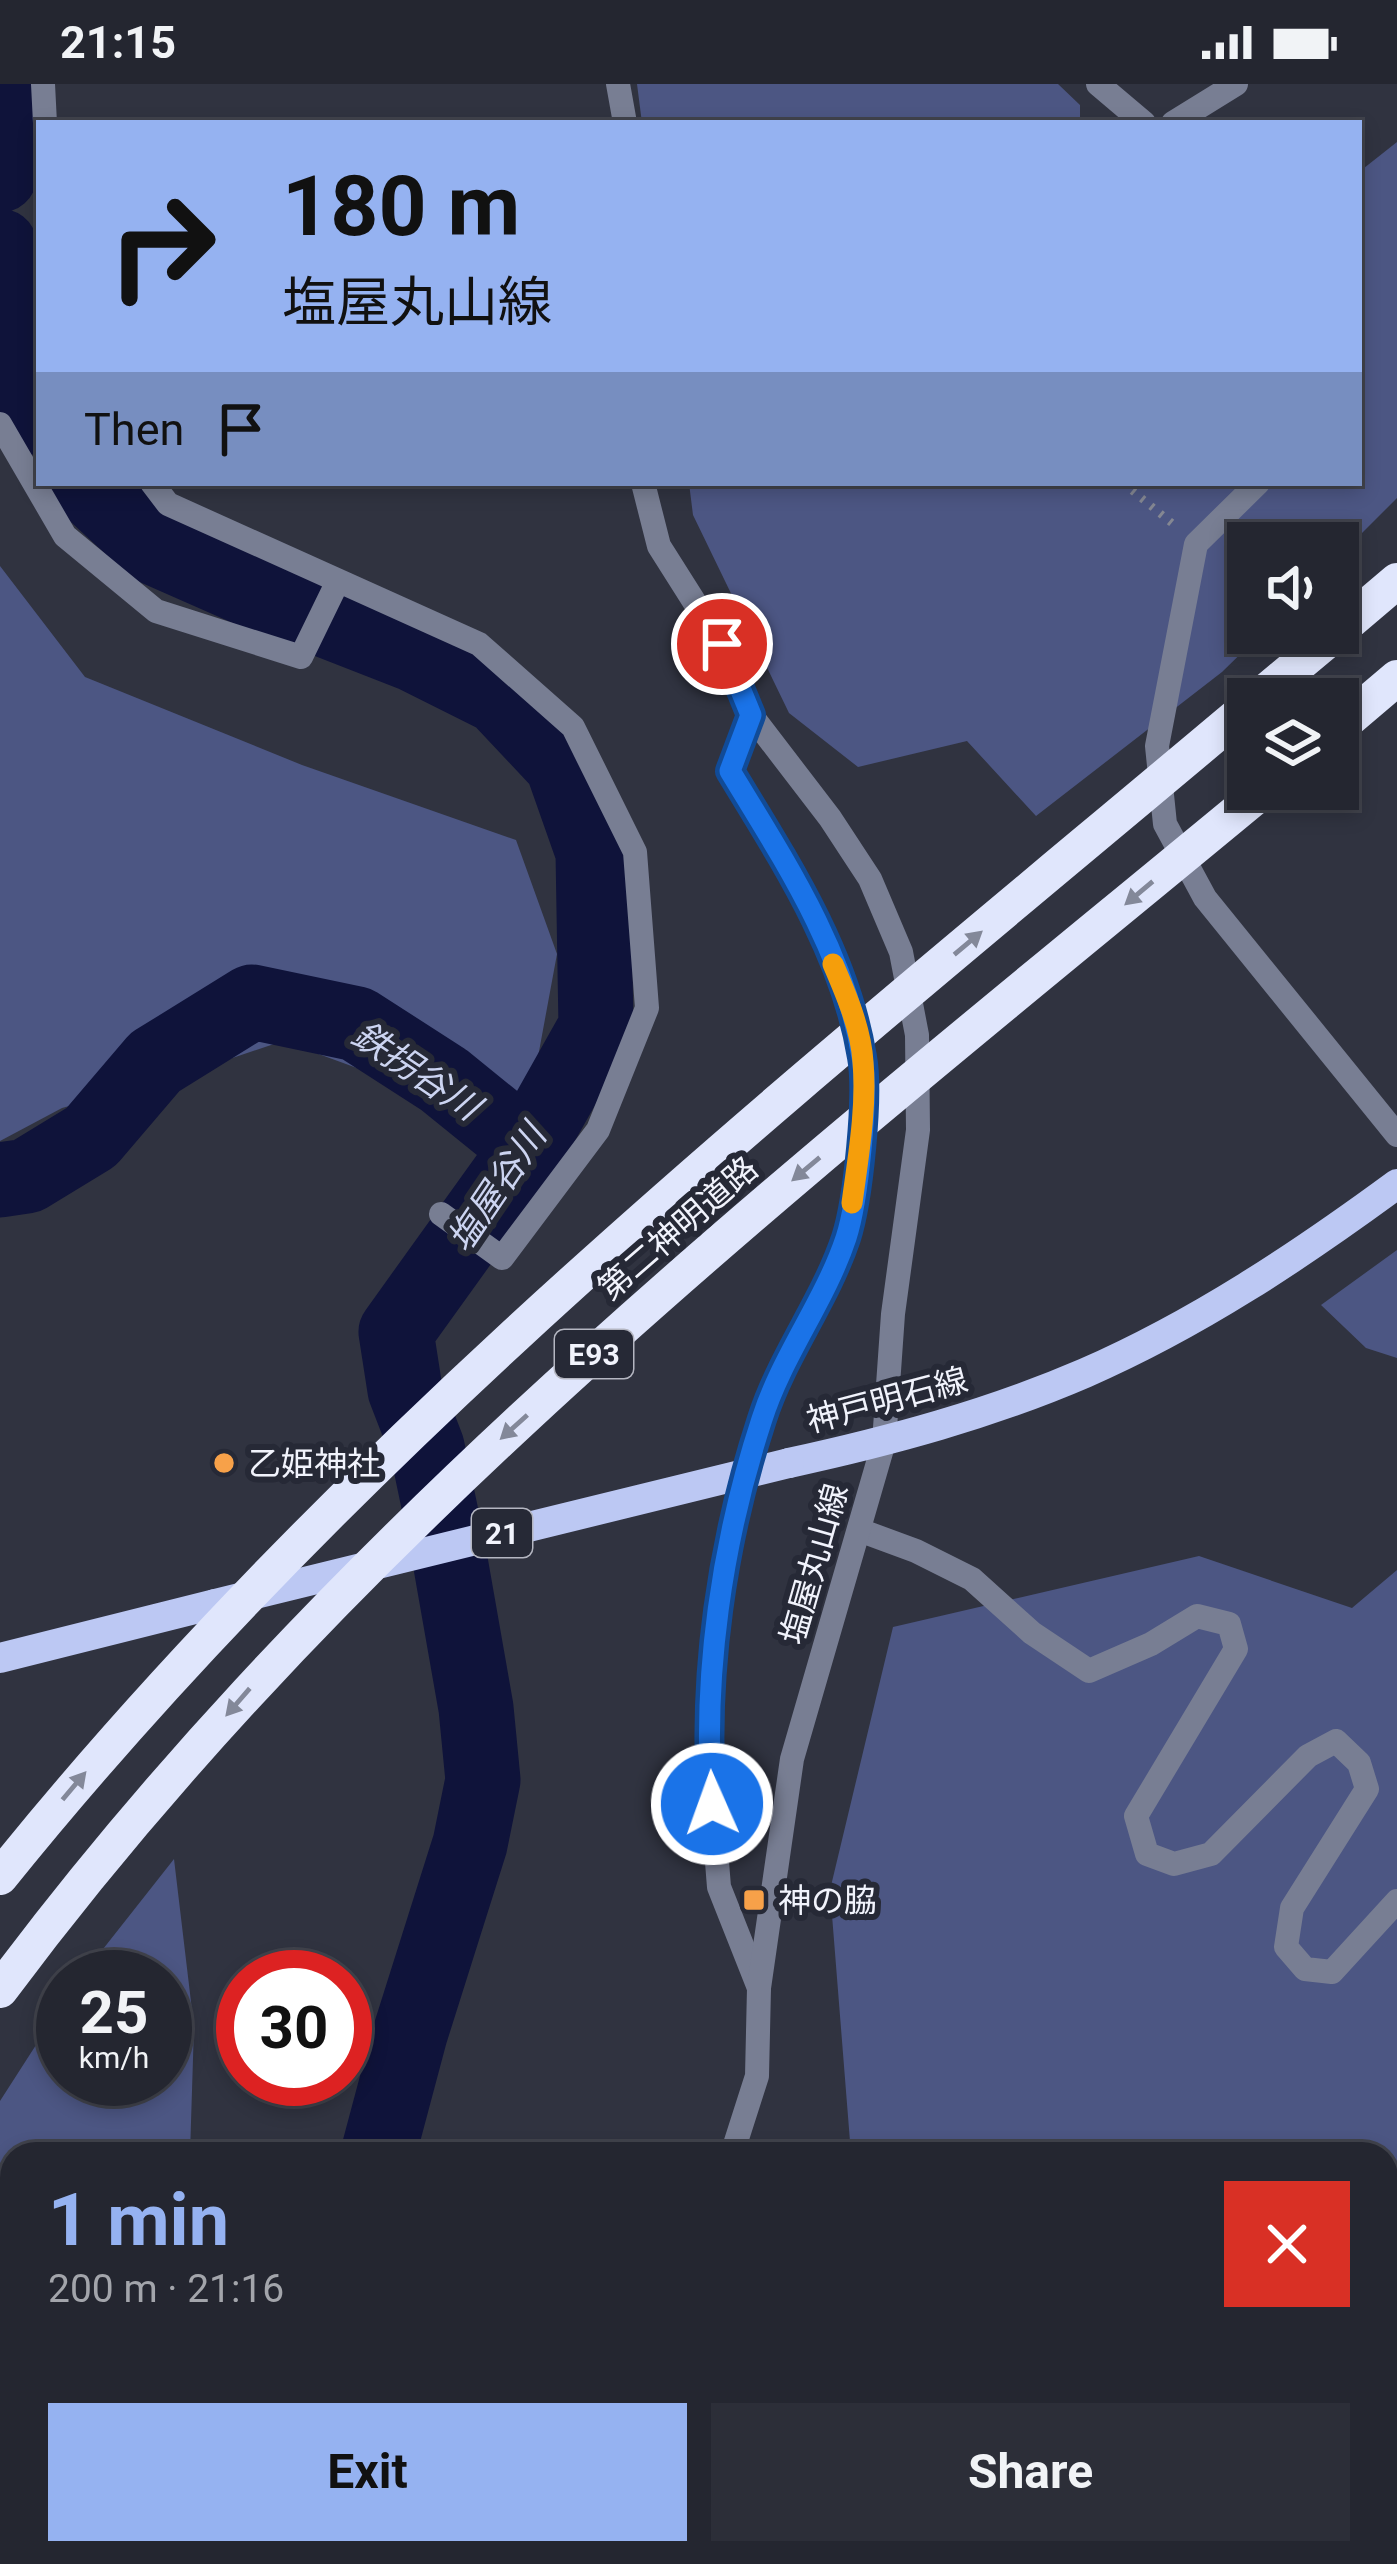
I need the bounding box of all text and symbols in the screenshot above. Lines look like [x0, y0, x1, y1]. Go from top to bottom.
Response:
text: 21:15 [60, 16, 176, 69]
text: 180 m [282, 157, 520, 256]
icon: right [84, 168, 240, 324]
text: 塩屋丸山線 [282, 271, 552, 334]
icon: arrive [208, 396, 274, 462]
text: Then [84, 403, 184, 456]
map controls [1227, 522, 1359, 810]
button: sound [1227, 522, 1359, 654]
pin [671, 593, 773, 695]
icon: arrive [689, 611, 755, 677]
button: layers [1227, 678, 1359, 810]
one-way arrow [1123, 880, 1154, 906]
one-way arrow [953, 931, 983, 957]
water label: 鉄拐谷川 [345, 1013, 491, 1131]
water label: 塩屋谷川 [439, 1113, 557, 1259]
street label: 第二神明道路 [590, 1148, 766, 1308]
one-way arrow [791, 1155, 821, 1181]
road number: E93 [555, 1330, 633, 1378]
street label: 神戸明石線 [802, 1360, 972, 1440]
one-way arrow [499, 1413, 528, 1440]
place label: 乙姫神社 [248, 1444, 380, 1483]
marker: 乙姫神社 [211, 1450, 237, 1476]
street label: 塩屋丸山線 [773, 1479, 855, 1649]
road number: 21 [472, 1509, 532, 1557]
one-way arrow [225, 1687, 251, 1717]
position arrow [649, 1741, 775, 1867]
one-way arrow [60, 1771, 86, 1801]
place label: 神の脇 [778, 1881, 877, 1920]
marker: 神の脇 [741, 1887, 767, 1913]
speed limit sign: 30 [216, 1950, 372, 2106]
text: 25 [80, 1977, 148, 2048]
text: km/h [79, 2040, 149, 2075]
text: 1 min [48, 2178, 229, 2263]
button: close [1224, 2181, 1350, 2307]
text: 200 m · 21:16 [48, 2266, 284, 2312]
button: Exit [48, 2403, 687, 2541]
button: Share [711, 2403, 1350, 2541]

